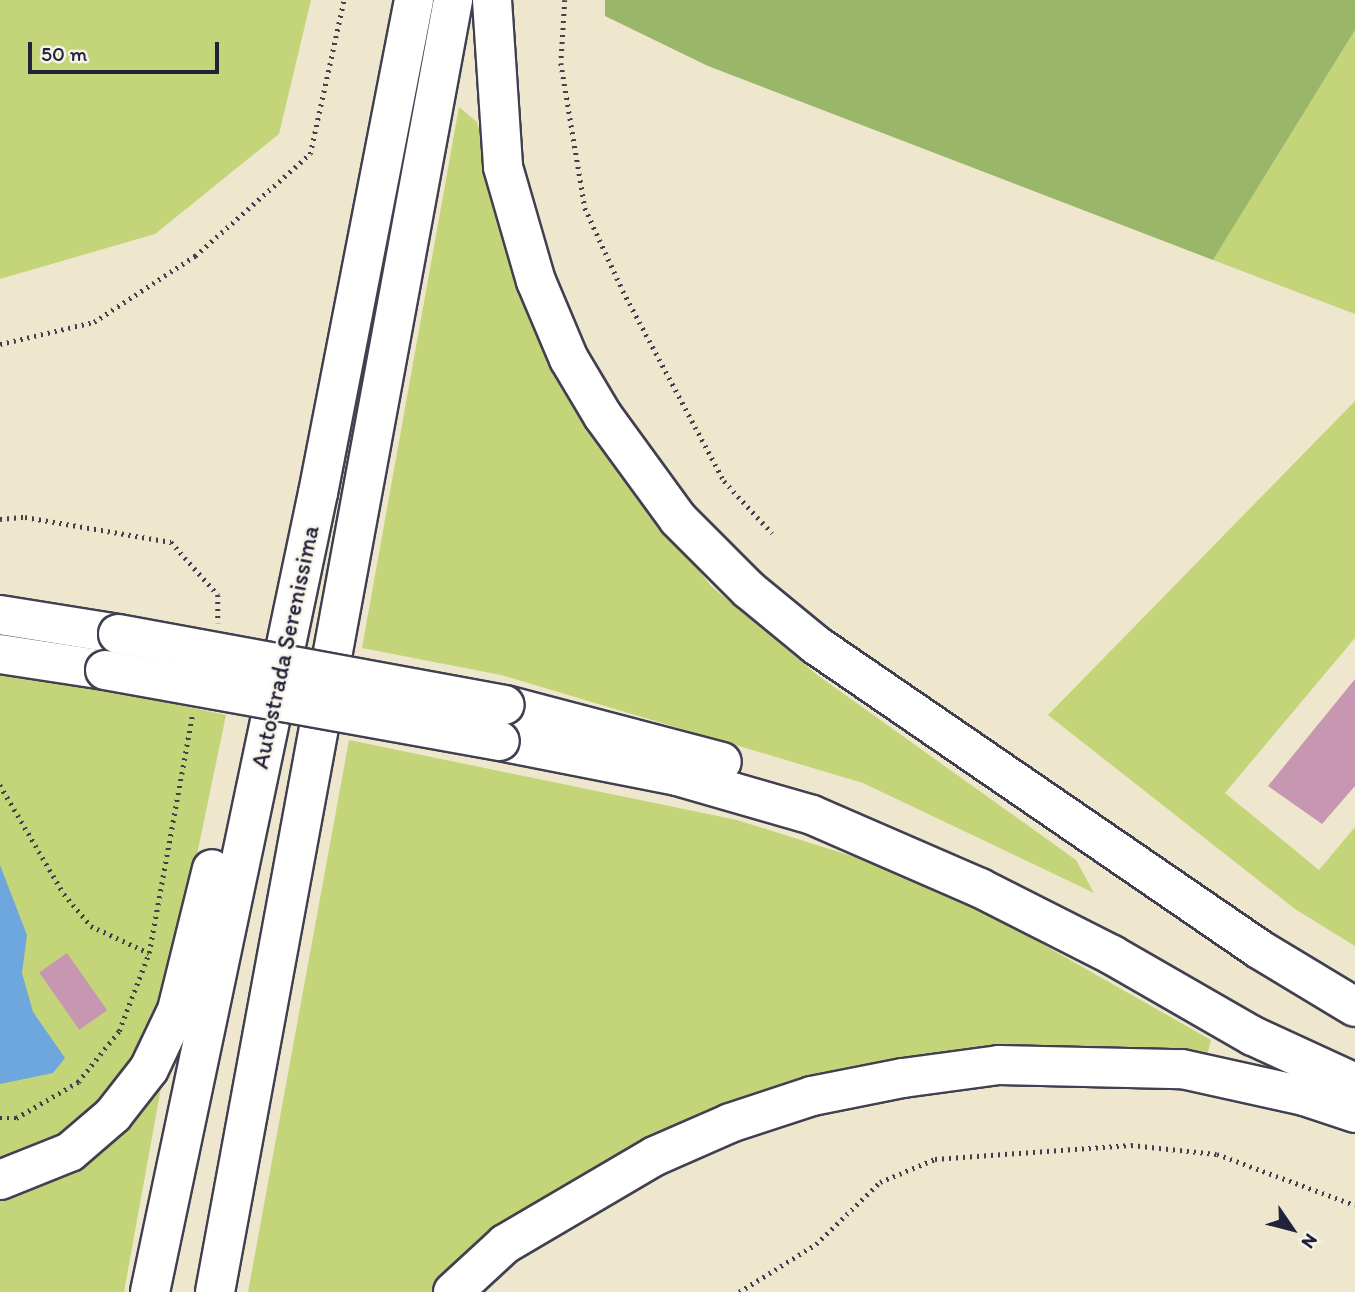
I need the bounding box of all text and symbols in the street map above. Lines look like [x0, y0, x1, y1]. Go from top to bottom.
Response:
scale bar [32, 28, 222, 72]
text: 50 m [41, 41, 87, 66]
street label: Autostrada Serenissima [245, 524, 325, 770]
north arrow [1257, 1194, 1327, 1264]
text: N [1297, 1229, 1323, 1253]

